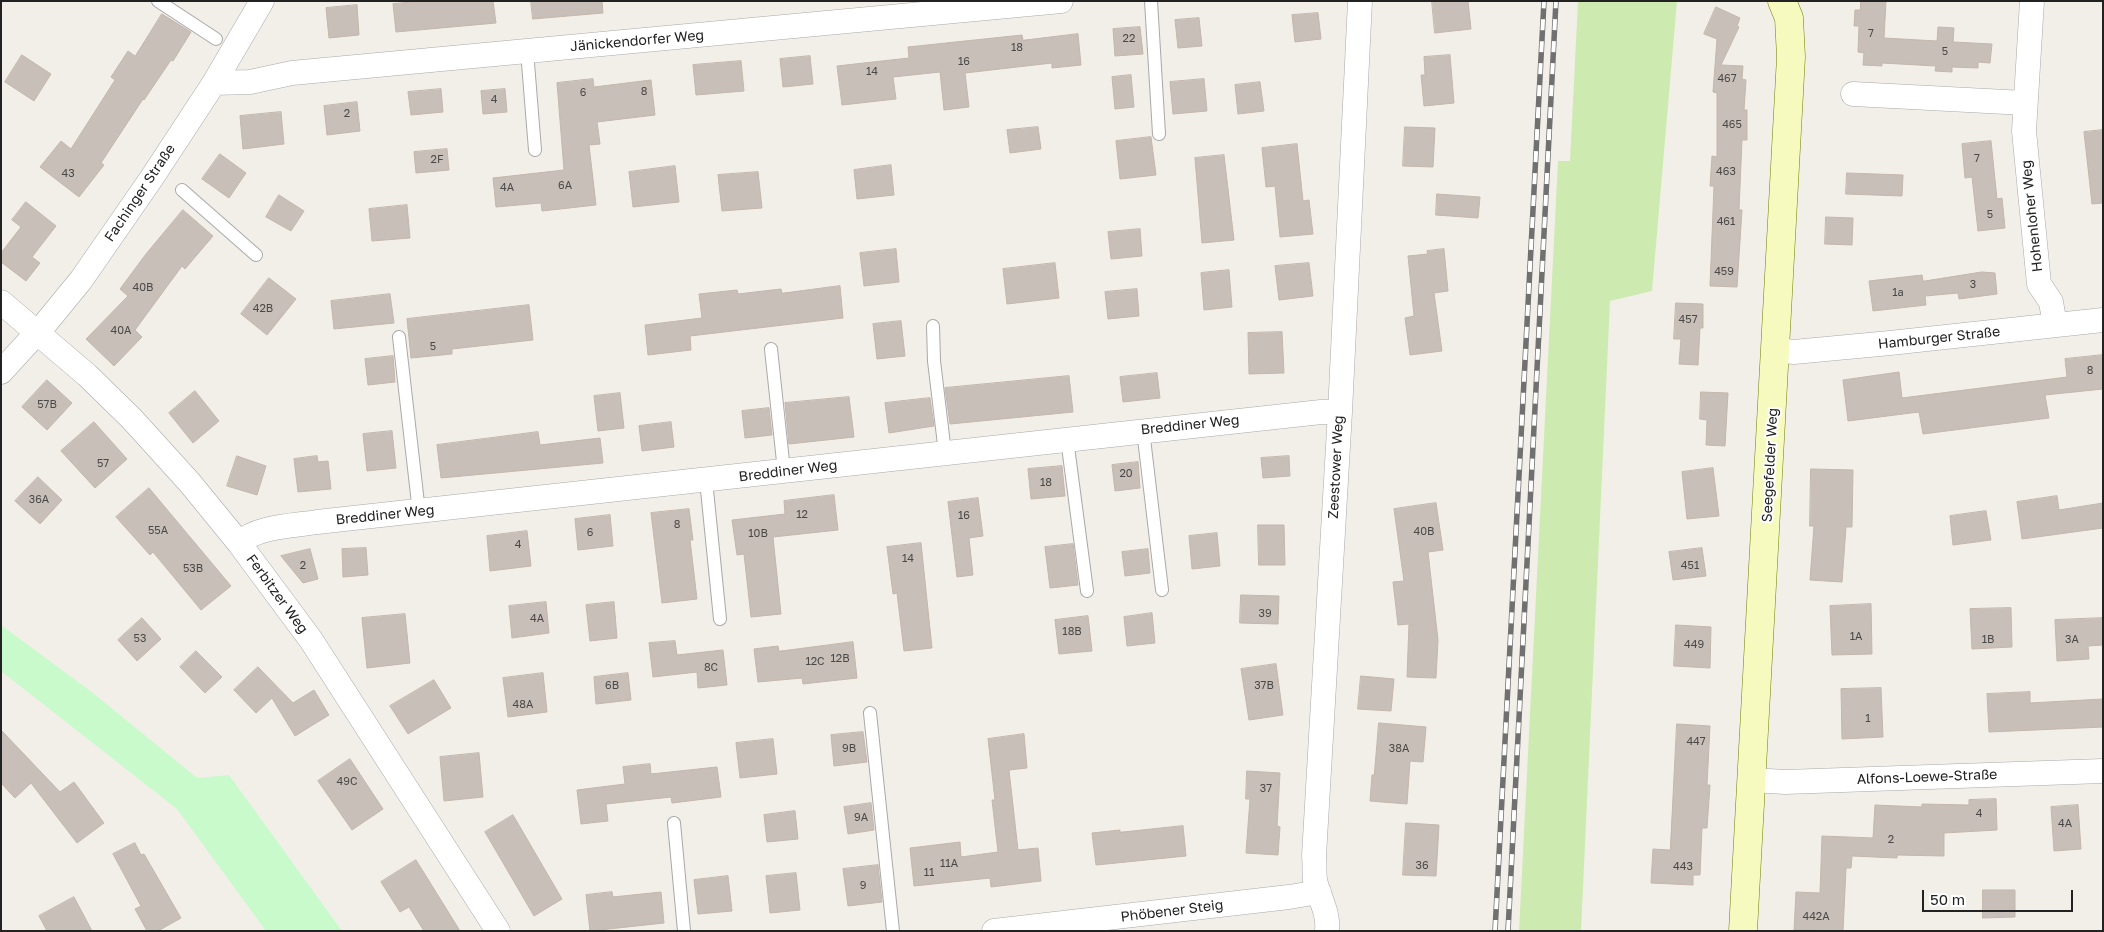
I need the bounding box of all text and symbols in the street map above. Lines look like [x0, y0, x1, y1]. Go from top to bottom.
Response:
street label: Jänickendorfer Weg [569, 27, 705, 55]
house number: 7 [1868, 27, 1874, 41]
house number: 22 [1123, 32, 1135, 46]
house number: 18 [1011, 41, 1023, 55]
house number: 5 [1942, 45, 1948, 59]
house number: 16 [958, 55, 970, 69]
house number: 14 [866, 65, 878, 79]
house number: 467 [1717, 72, 1737, 86]
house number: 8 [641, 85, 647, 99]
house number: 6 [580, 86, 586, 100]
house number: 4 [491, 93, 497, 107]
house number: 2 [344, 107, 350, 121]
house number: 465 [1722, 118, 1742, 132]
street label: Fachinger Straße [101, 141, 179, 245]
house number: 7 [1974, 152, 1980, 166]
house number: 2F [431, 153, 443, 167]
street label: Hohenloher Weg [2018, 159, 2046, 273]
house number: 463 [1716, 165, 1736, 179]
house number: 43 [61, 167, 75, 181]
house number: 6A [558, 179, 572, 193]
house number: 4A [500, 181, 514, 195]
house number: 5 [1987, 208, 1993, 222]
house number: 461 [1717, 215, 1735, 229]
house number: 459 [1714, 265, 1734, 279]
house number: 3 [1970, 278, 1976, 292]
house number: 40B [133, 281, 153, 295]
house number: 1a [1892, 286, 1904, 300]
house number: 42B [253, 302, 273, 316]
house number: 457 [1679, 313, 1697, 327]
street label: Hamburger Straße [1877, 323, 2001, 353]
house number: 40A [111, 324, 131, 338]
house number: 5 [430, 340, 436, 354]
house number: 8 [2087, 364, 2093, 378]
house number: 57B [37, 398, 57, 412]
street label: Seegefelder Weg [1759, 407, 1781, 523]
street label: Breddiner Weg [1140, 411, 1240, 439]
street label: Zeestower Weg [1325, 415, 1347, 519]
house number: 57 [97, 457, 109, 471]
street label: Breddiner Weg [738, 457, 838, 485]
house number: 20 [1119, 467, 1133, 481]
house number: 18 [1040, 476, 1052, 490]
house number: 36A [29, 493, 49, 507]
street label: Breddiner Weg [335, 501, 435, 529]
house number: 12 [796, 508, 808, 522]
house number: 16 [958, 509, 970, 523]
house number: 8 [674, 518, 680, 532]
house number: 55A [148, 524, 168, 538]
house number: 40B [1414, 525, 1434, 539]
house number: 6 [587, 526, 593, 540]
house number: 10B [748, 527, 768, 541]
house number: 4 [515, 538, 521, 552]
street label: Ferbitzer Weg [243, 551, 311, 637]
house number: 14 [902, 552, 914, 566]
house number: 2 [300, 559, 306, 573]
house number: 451 [1681, 559, 1699, 573]
house number: 53B [183, 562, 203, 576]
house number: 39 [1258, 607, 1272, 621]
house number: 4A [530, 612, 544, 626]
house number: 18B [1062, 625, 1082, 639]
house number: 1A [1850, 630, 1862, 644]
house number: 53 [134, 632, 146, 646]
house number: 1B [1982, 633, 1994, 647]
house number: 3A [2065, 633, 2079, 647]
house number: 449 [1684, 638, 1704, 652]
house number: 12B [830, 652, 850, 666]
house number: 12C [805, 655, 825, 669]
house number: 8C [704, 661, 718, 675]
house number: 6B [605, 679, 619, 693]
house number: 37B [1254, 679, 1274, 693]
house number: 48A [513, 698, 533, 712]
house number: 1 [1865, 712, 1871, 726]
house number: 447 [1686, 735, 1706, 749]
house number: 9B [842, 742, 856, 756]
house number: 38A [1389, 742, 1409, 756]
street label: Alfons-Loewe-Straße [1856, 766, 1998, 788]
house number: 49C [337, 775, 357, 789]
house number: 37 [1260, 782, 1272, 796]
house number: 4 [1976, 807, 1982, 821]
house number: 9A [854, 811, 868, 825]
house number: 4A [2058, 817, 2072, 831]
house number: 2 [1888, 833, 1894, 847]
house number: 11A [940, 857, 958, 871]
house number: 36 [1415, 859, 1429, 873]
house number: 443 [1673, 860, 1693, 874]
house number: 11 [924, 866, 934, 880]
house number: 9 [860, 879, 866, 893]
scale bar [1924, 880, 2075, 912]
text: 50 m [1930, 890, 1965, 908]
street label: Phöbener Steig [1120, 896, 1224, 926]
house number: 442A [1802, 910, 1830, 924]

